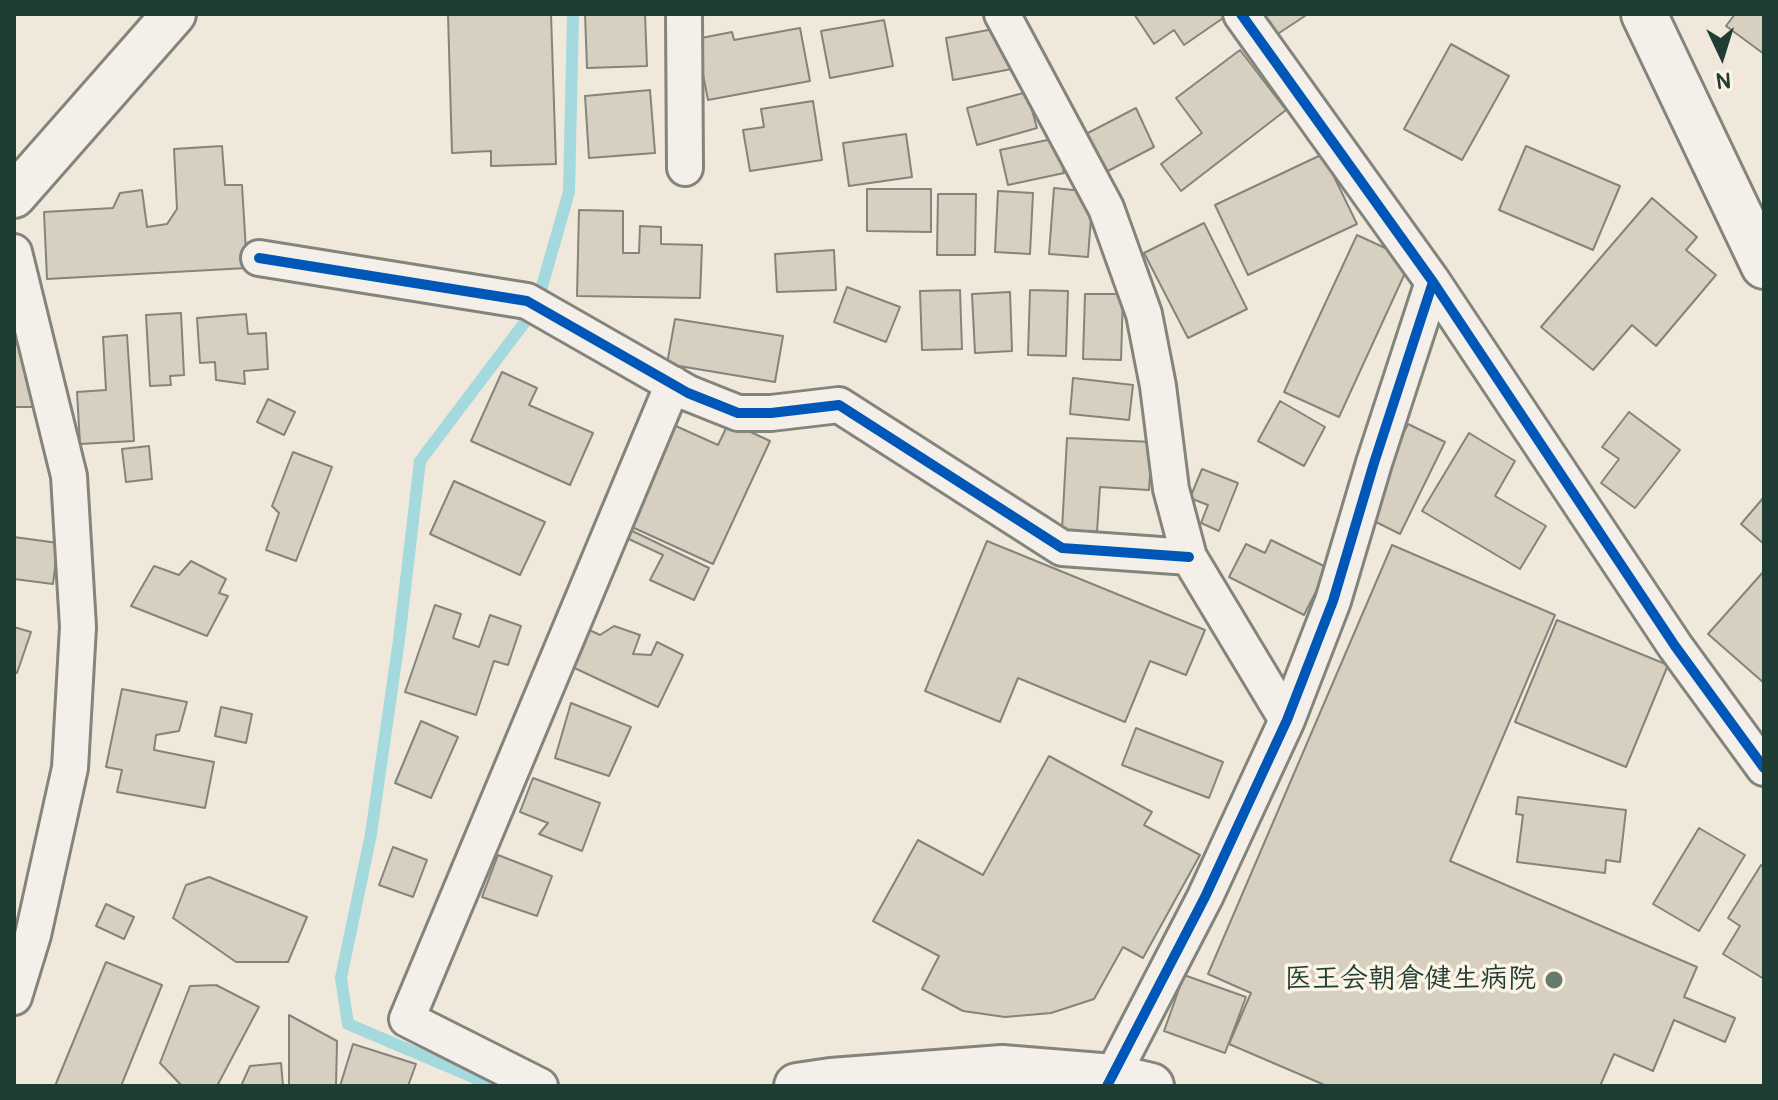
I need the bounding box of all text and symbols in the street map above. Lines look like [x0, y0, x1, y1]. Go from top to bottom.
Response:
north arrow [1682, 16, 1762, 96]
text: N [1715, 65, 1732, 94]
place label: 医王会朝倉健生病院 [1284, 963, 1536, 997]
marker: 医王会朝倉健生病院 [1543, 969, 1565, 991]

